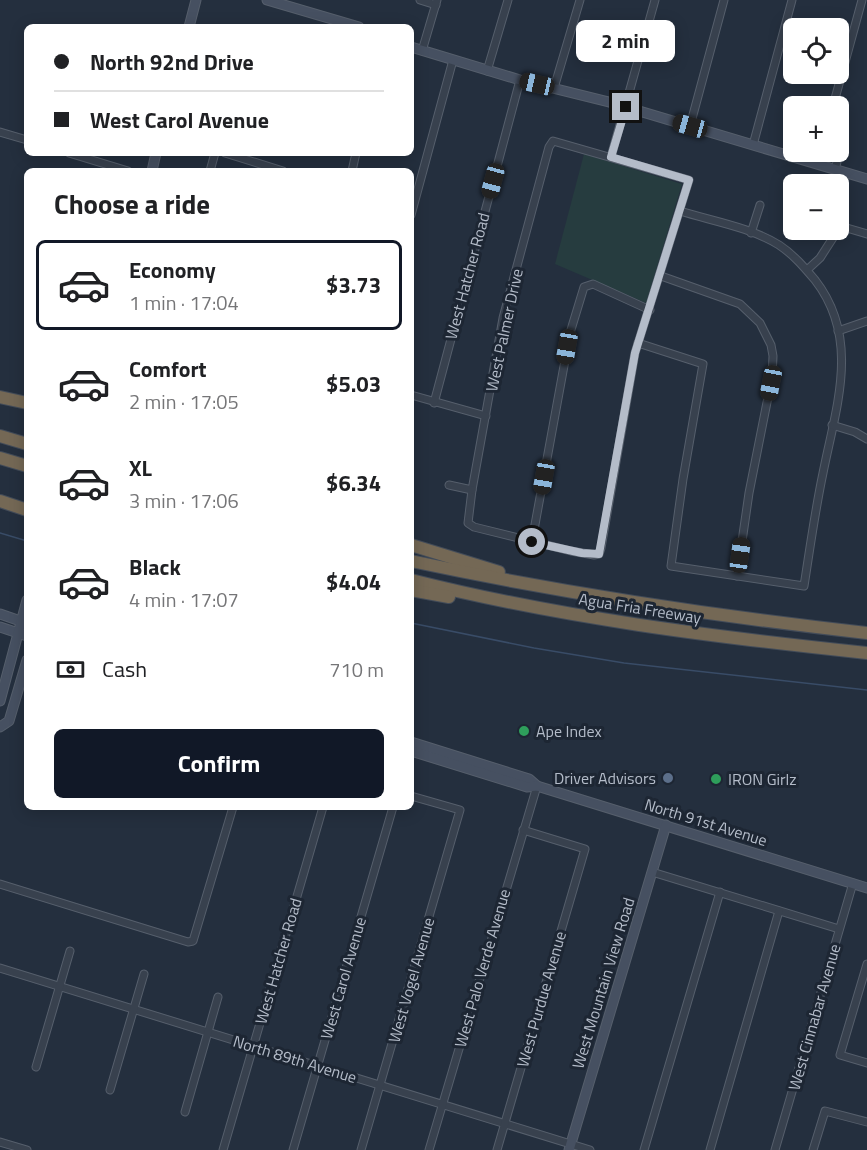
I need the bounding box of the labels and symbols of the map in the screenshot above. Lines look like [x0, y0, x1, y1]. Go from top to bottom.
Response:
callout: 2 min [576, 20, 676, 62]
car [517, 71, 557, 97]
route end [612, 93, 639, 120]
car [670, 112, 710, 140]
car [480, 161, 506, 201]
street label: West Hatcher Road [439, 210, 495, 342]
street label: West Palmer Drive [479, 266, 529, 394]
car [555, 328, 579, 366]
car [759, 364, 783, 402]
car [532, 458, 556, 496]
route start [518, 528, 545, 555]
car [729, 536, 751, 574]
street label: Agua Fria Freeway [577, 586, 703, 630]
place label: Ape Index [536, 719, 602, 743]
marker: Ape Index [517, 724, 531, 738]
place label: Driver Advisors [554, 766, 656, 790]
place label: IRON Girlz [728, 767, 797, 791]
marker: Driver Advisors [661, 771, 675, 785]
marker: IRON Girlz [709, 772, 723, 786]
street label: North 91st Avenue [642, 792, 770, 852]
street label: West Palo Verde Avenue [448, 886, 516, 1050]
street label: West Mountain View Road [566, 894, 640, 1072]
street label: West Hatcher Road [249, 895, 307, 1027]
street label: West Carol Avenue [314, 914, 372, 1042]
street label: West Vogel Avenue [382, 915, 440, 1045]
street label: West Purdue Avenue [510, 928, 572, 1070]
street label: West Cinnabar Avenue [782, 941, 846, 1093]
street label: North 89th Avenue [230, 1029, 360, 1089]

